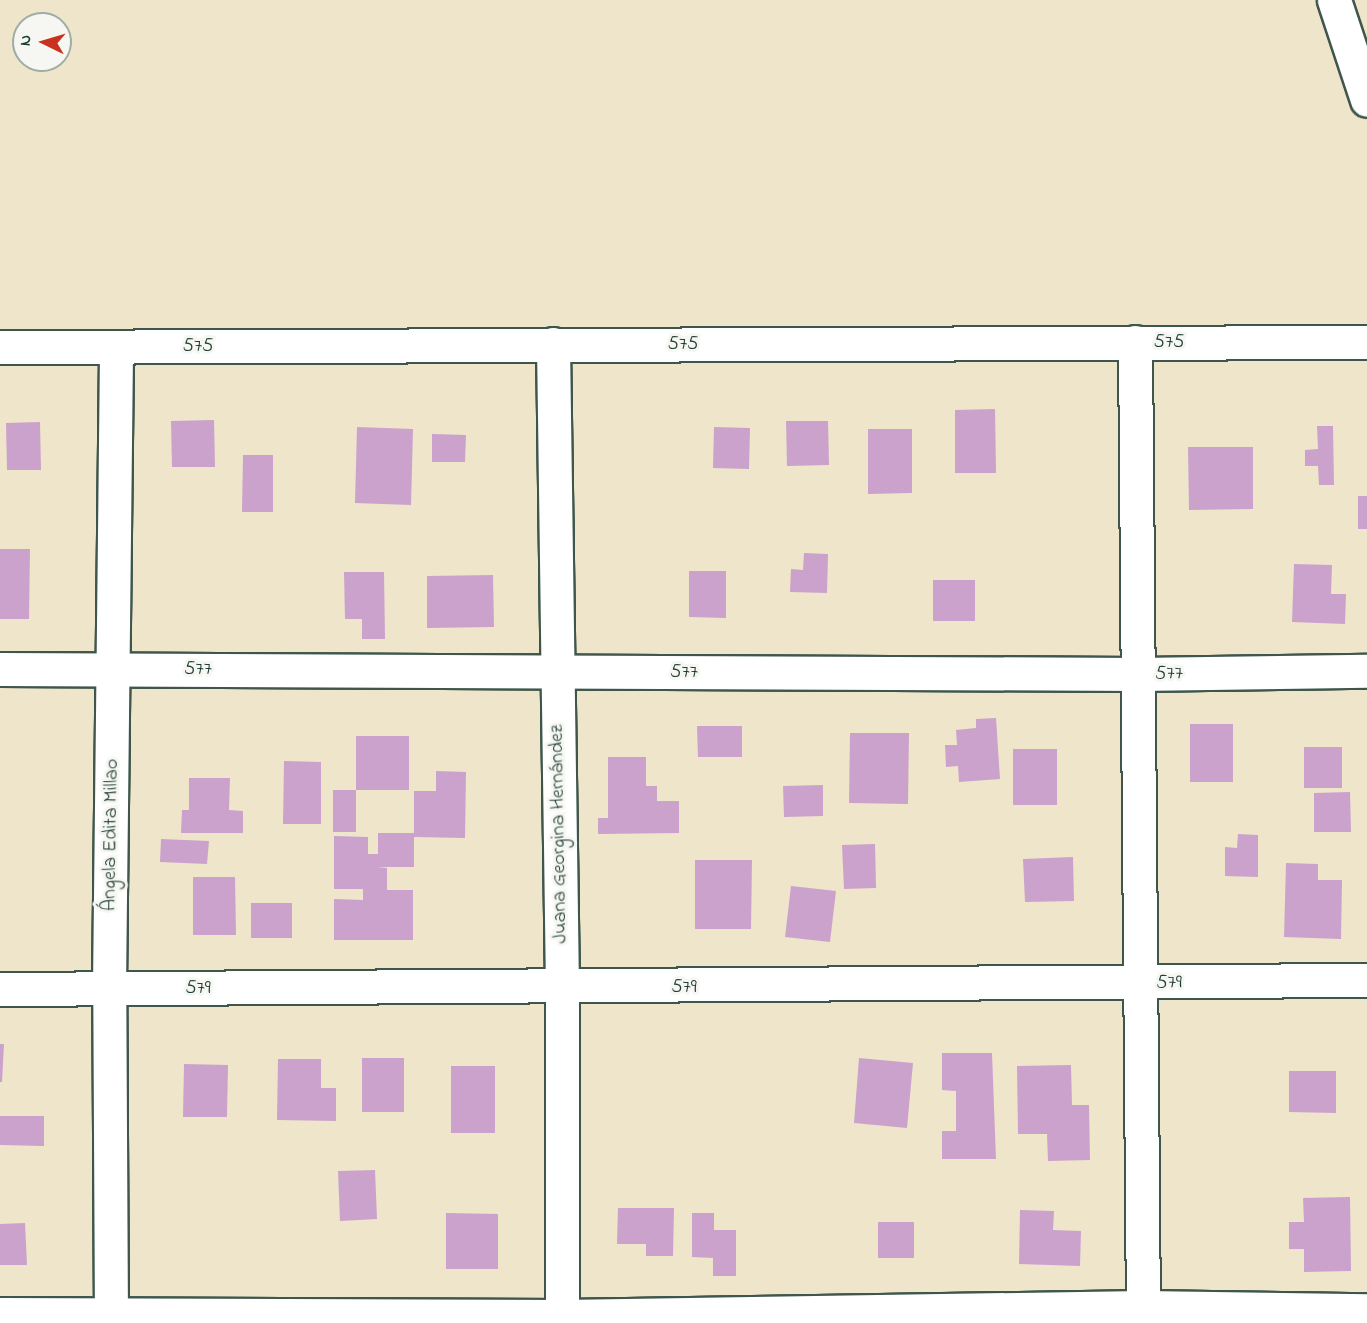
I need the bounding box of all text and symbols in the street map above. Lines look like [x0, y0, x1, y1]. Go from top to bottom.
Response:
north arrow [12, 12, 72, 72]
text: N [14, 34, 38, 47]
street label: 575 [1153, 330, 1185, 354]
street label: 575 [667, 332, 699, 356]
street label: 575 [182, 334, 214, 358]
street label: 577 [184, 657, 212, 681]
street label: 577 [670, 660, 698, 684]
street label: 577 [1155, 662, 1183, 686]
street label: Juana Georgina Hernández [545, 724, 573, 944]
street label: Ángela Edita Millao [98, 759, 124, 911]
street label: 579 [1156, 971, 1182, 995]
street label: 579 [671, 975, 697, 999]
street label: 579 [185, 976, 211, 1000]

